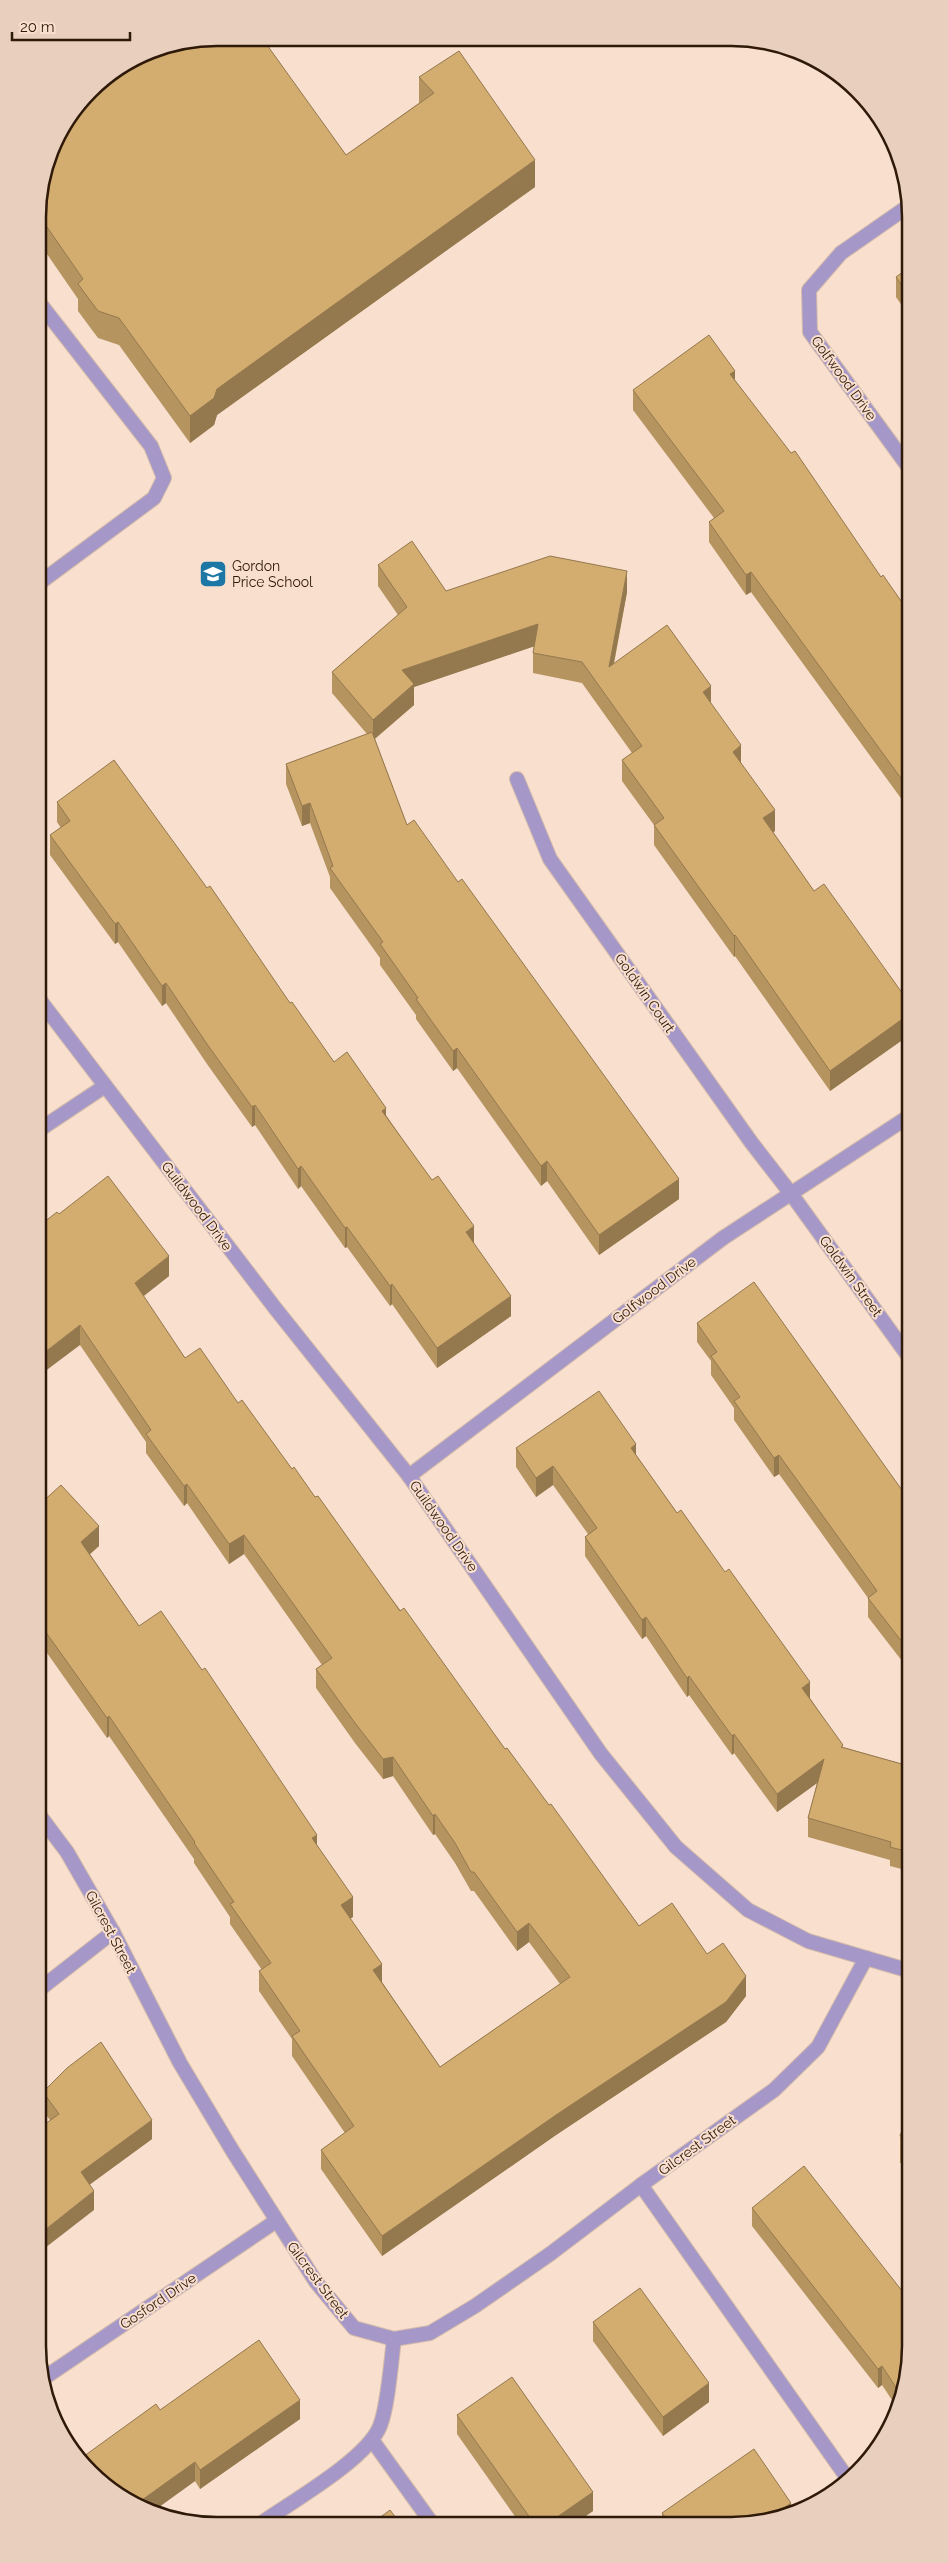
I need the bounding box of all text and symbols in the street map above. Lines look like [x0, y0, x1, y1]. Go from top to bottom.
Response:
scale bar [12, 10, 130, 42]
text: 20 m [20, 18, 55, 36]
street label: Golfwood Drive [808, 333, 880, 423]
place label: Gordon Price School [232, 558, 313, 590]
school or university icon: Gordon Price School [198, 559, 228, 589]
street label: Goldwin Court [612, 950, 678, 1036]
street label: Guildwood Drive [158, 1158, 236, 1254]
street label: Goldwin Street [816, 1233, 886, 1320]
street label: Golfwood Drive [609, 1253, 699, 1327]
street label: Guildwood Drive [407, 1477, 481, 1575]
street label: Gilcrest Street [83, 1888, 140, 1976]
street label: Gilcrest Street [655, 2112, 739, 2178]
street label: Gilcrest Street [284, 2239, 352, 2322]
street label: Gosford Drive [117, 2270, 199, 2332]

